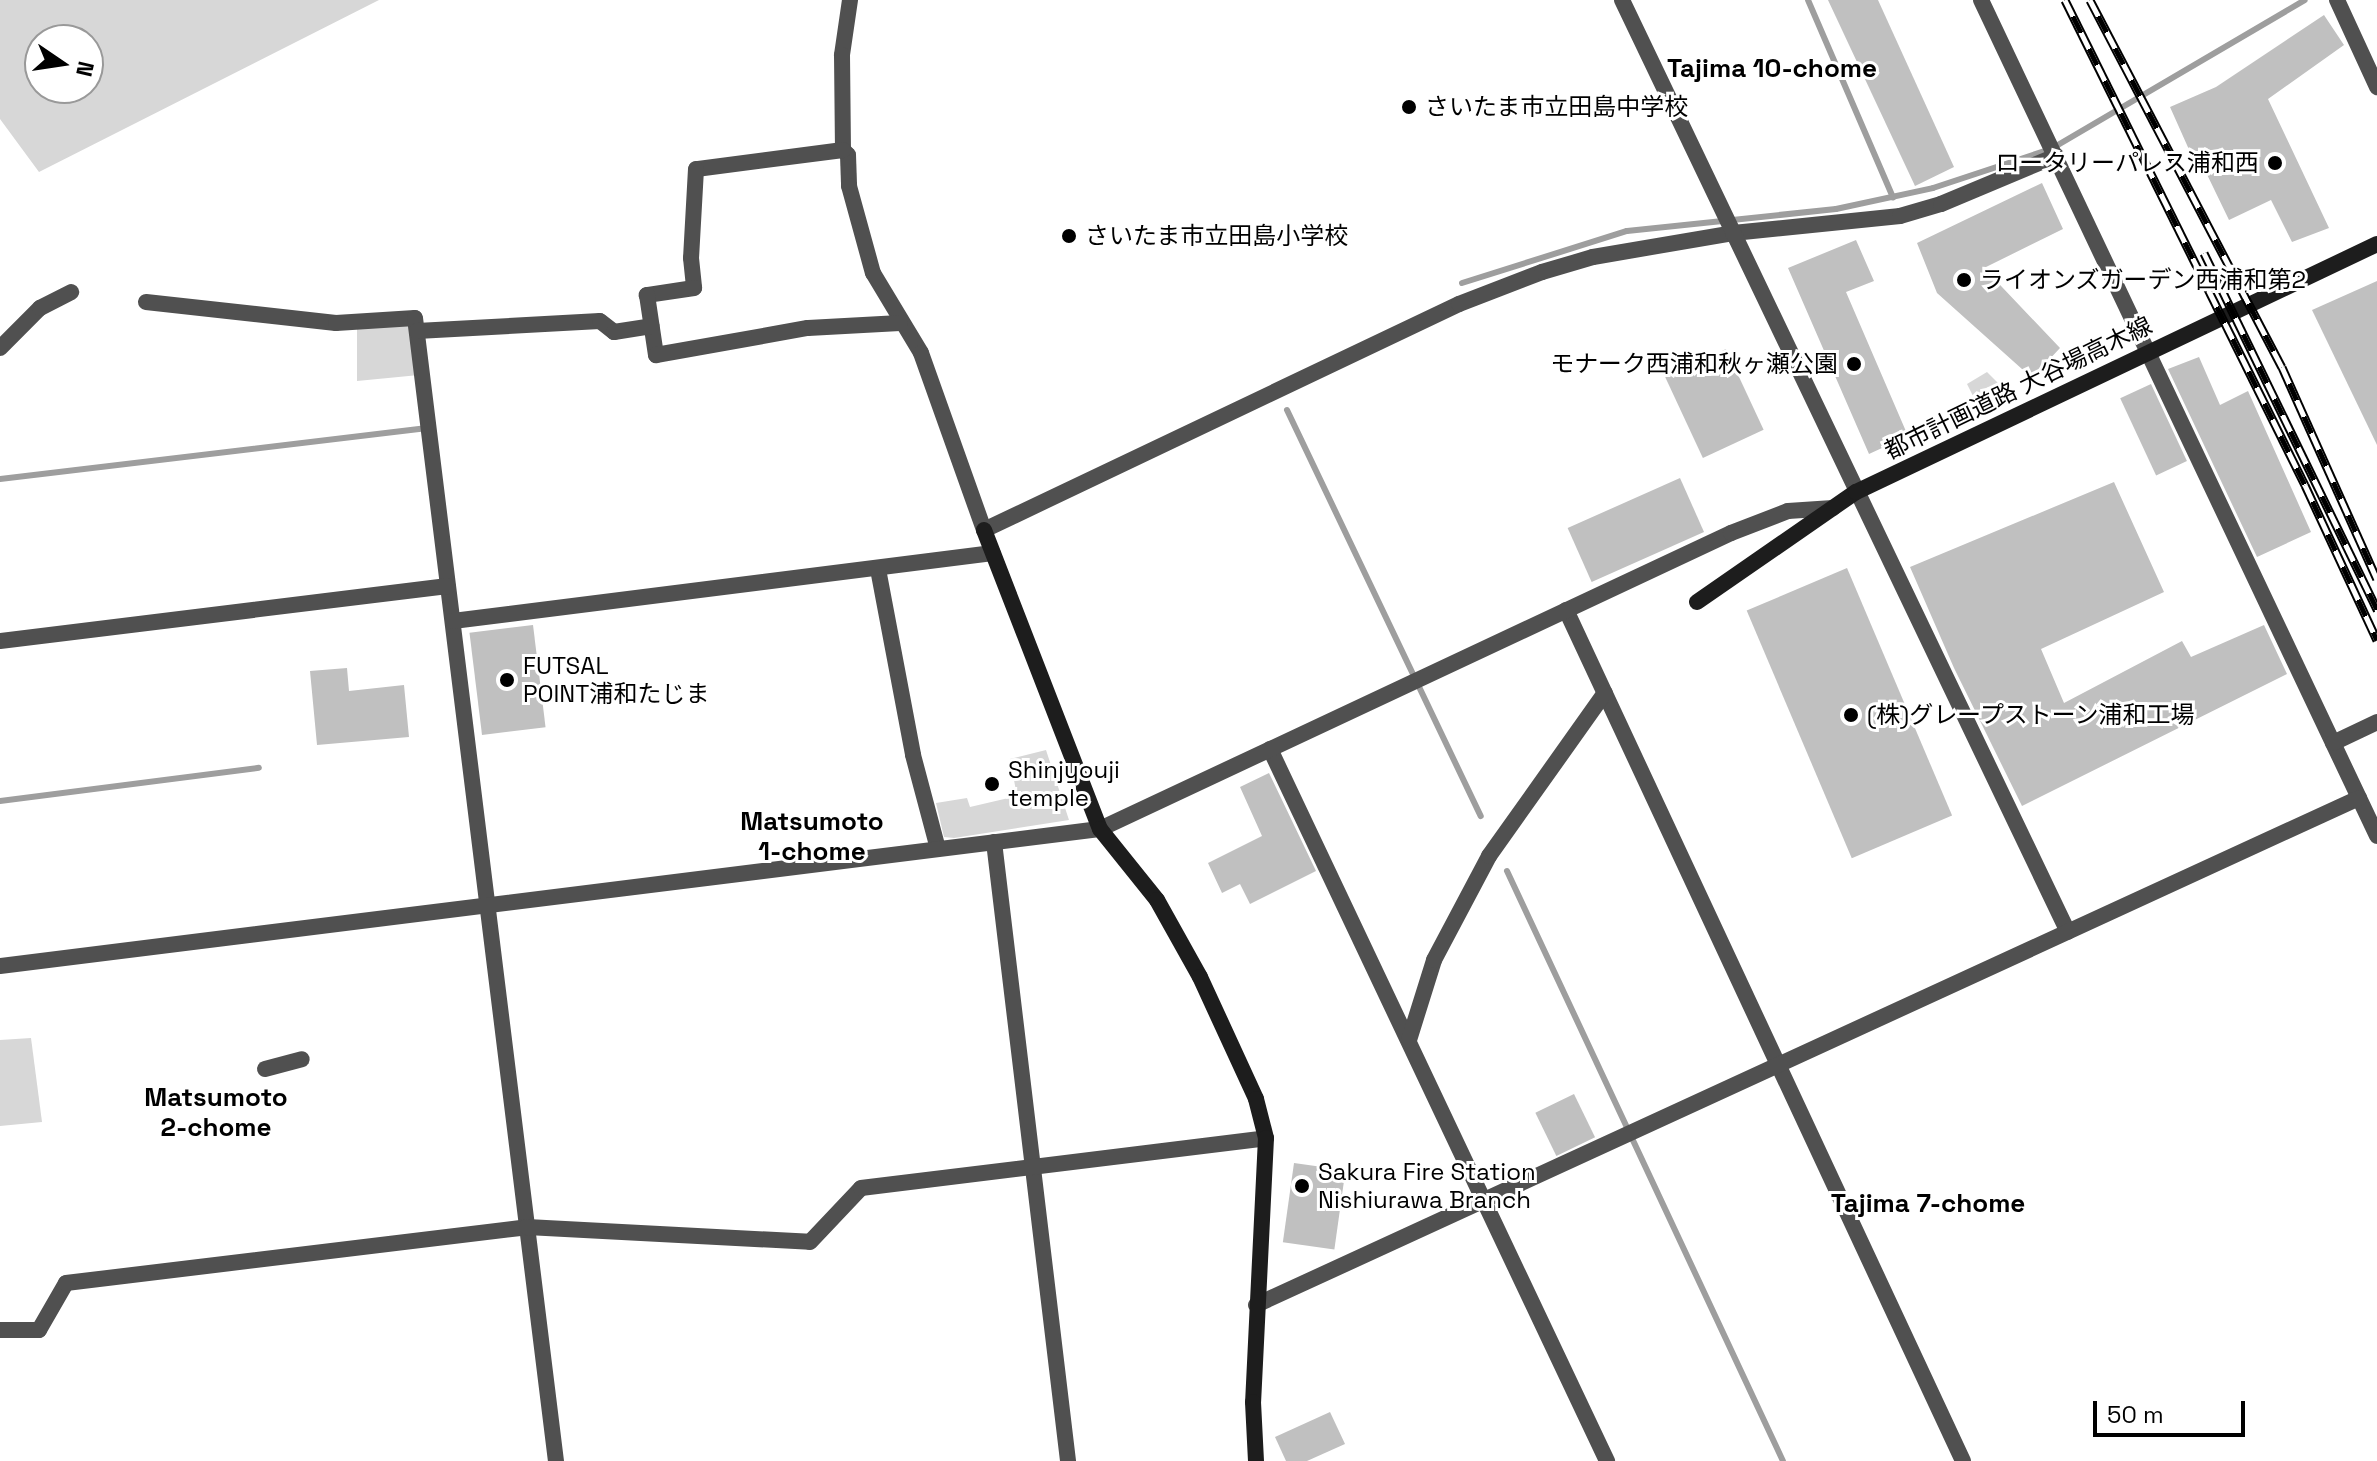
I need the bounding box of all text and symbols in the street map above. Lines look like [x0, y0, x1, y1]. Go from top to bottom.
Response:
north arrow [24, 24, 104, 104]
district label: Tajima 10-chome [1667, 53, 1877, 85]
text: N [70, 59, 101, 79]
place label: さいたま市立田島中学校 [1425, 93, 1689, 121]
marker: さいたま市立田島中学校 [1400, 98, 1418, 116]
place label: ロータリーパレス浦和西 [1995, 149, 2259, 177]
marker: ロータリーパレス浦和西 [2266, 154, 2284, 172]
place label: さいたま市立田島小学校 [1085, 222, 1349, 250]
marker: さいたま市立田島小学校 [1060, 227, 1078, 245]
place label: ライオンズガーデン西浦和第2 [1980, 266, 2306, 294]
marker: ライオンズガーデン西浦和第2 [1955, 271, 1973, 289]
street label: 都市計画道路 大谷場高木線 [1879, 311, 2157, 465]
place label: モナーク西浦和秋ヶ瀬公園 [1550, 350, 1838, 378]
marker: モナーク西浦和秋ヶ瀬公園 [1845, 355, 1863, 373]
place label: FUTSAL POINT浦和たじま [523, 652, 709, 708]
marker: FUTSAL POINT浦和たじま [498, 671, 516, 689]
place label: (株)グレープストーン浦和工場 [1867, 701, 2197, 729]
marker: (株)グレープストーン浦和工場 [1842, 706, 1860, 724]
place label: Shinjyouji temple [1008, 756, 1120, 812]
marker: Shinjyouji temple [983, 775, 1001, 793]
district label: Matsumoto 1-chome [740, 806, 884, 868]
district label: Matsumoto 2-chome [144, 1082, 288, 1144]
place label: Sakura Fire Station Nishiurawa Branch [1318, 1158, 1536, 1214]
marker: Sakura Fire Station Nishiurawa Branch [1293, 1177, 1311, 1195]
district label: Tajima 7-chome [1831, 1188, 2025, 1220]
scale bar [2097, 1385, 2249, 1435]
text: 50 m [2107, 1399, 2164, 1430]

